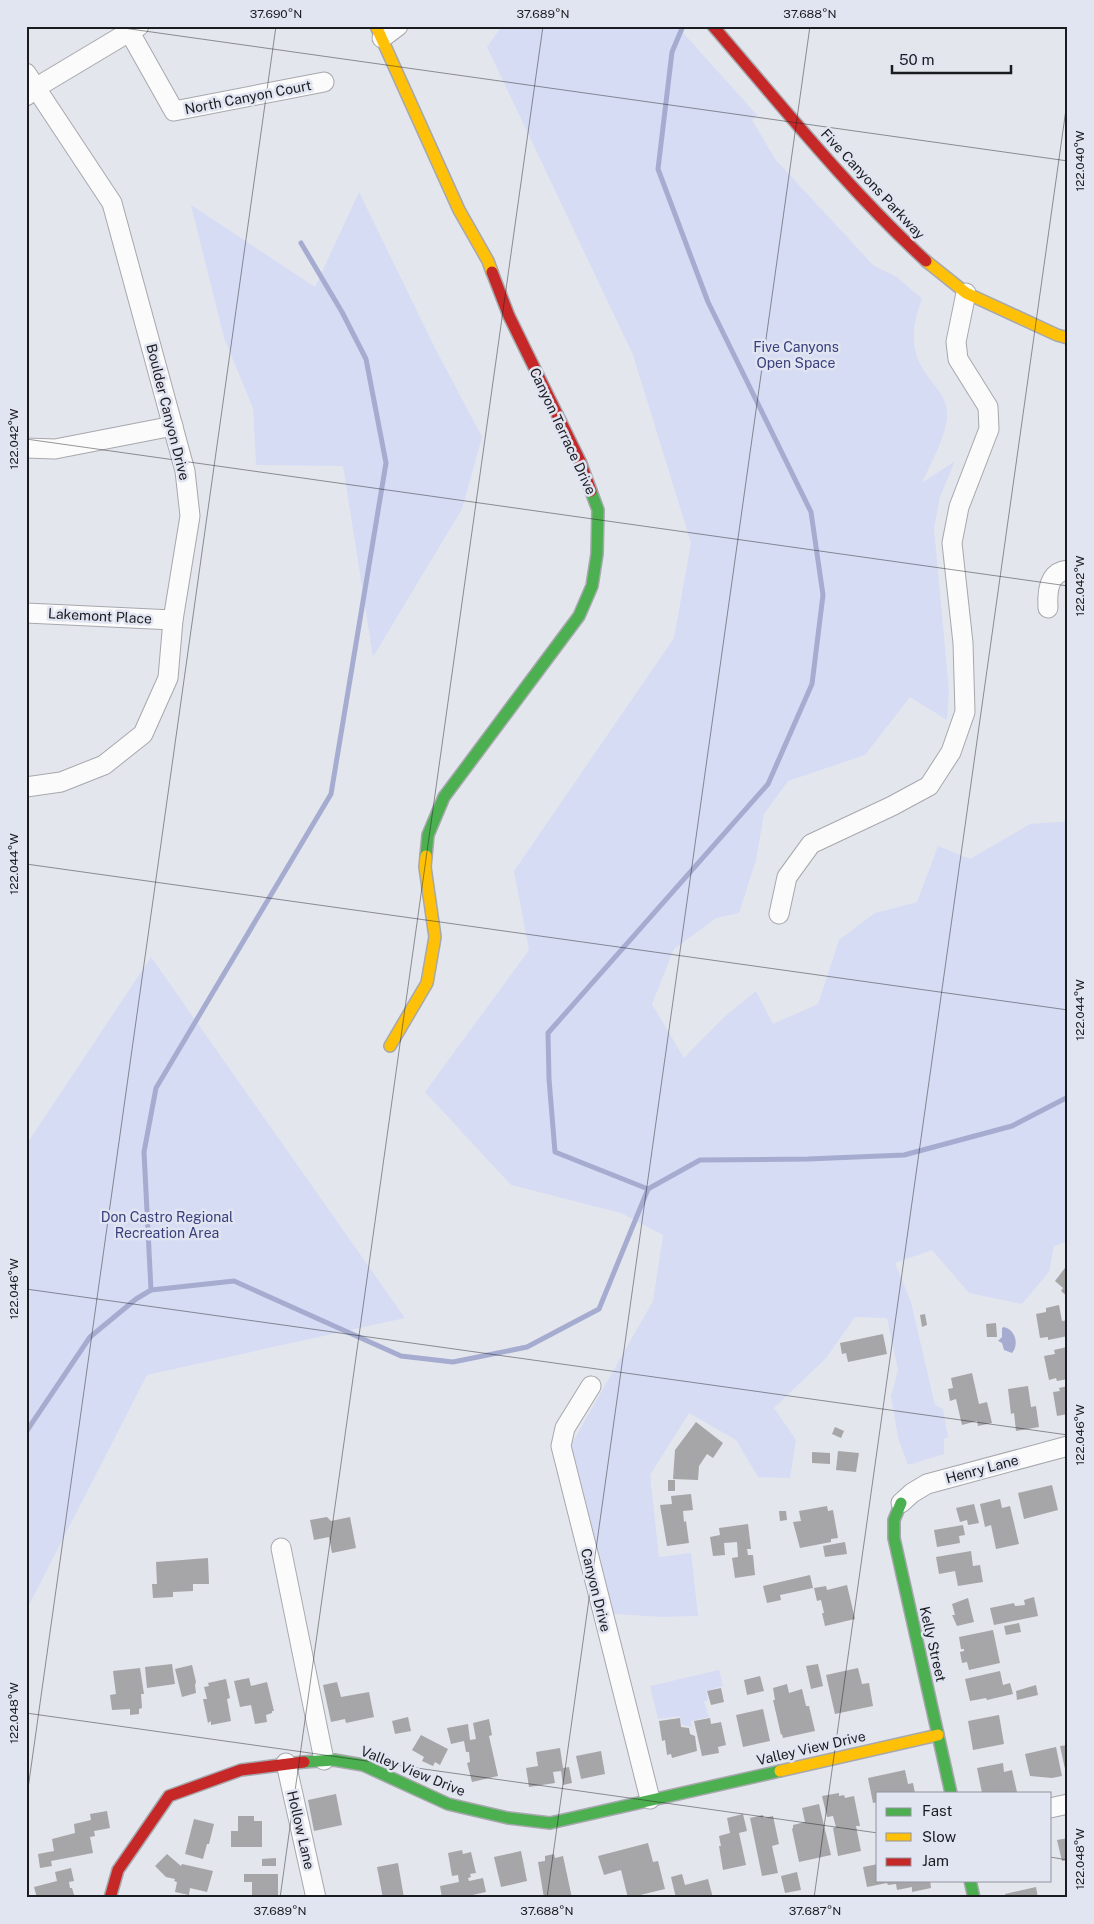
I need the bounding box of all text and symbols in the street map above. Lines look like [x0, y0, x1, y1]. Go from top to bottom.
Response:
text: 37.690°N [250, 7, 302, 21]
text: 37.689°N [517, 7, 569, 21]
text: 37.688°N [783, 7, 837, 21]
scale bar [892, 42, 1010, 74]
text: 50 m [899, 51, 934, 68]
street label: North Canyon Court [183, 77, 313, 117]
street label: Five Canyons Parkway [818, 126, 928, 243]
text: 122.040°W [1073, 130, 1087, 192]
park label: Five Canyons Open Space [753, 339, 839, 371]
street label: Boulder Canyon Drive [143, 342, 193, 482]
street label: Canyon Terrace Drive [527, 365, 599, 497]
text: 122.042°W [7, 408, 21, 469]
text: 122.042°W [1073, 555, 1087, 616]
street label: Lakemont Place [48, 605, 152, 627]
text: 122.044°W [7, 833, 21, 895]
text: 122.044°W [1073, 979, 1087, 1041]
park label: Don Castro Regional Recreation Area [101, 1209, 233, 1241]
text: 122.046°W [7, 1258, 21, 1320]
text: 122.046°W [1073, 1404, 1087, 1466]
street label: Henry Lane [944, 1452, 1020, 1486]
street label: Canyon Drive [578, 1547, 614, 1633]
street label: Kelly Street [917, 1605, 949, 1683]
text: 122.048°W [7, 1682, 21, 1744]
street label: Valley View Drive [755, 1728, 867, 1768]
street label: Valley View Drive [358, 1743, 468, 1799]
street label: Hollow Lane [284, 1789, 318, 1871]
legend [876, 1792, 1052, 1882]
text: Fast [922, 1802, 952, 1819]
text: Slow [922, 1828, 957, 1845]
text: 122.048°W [1073, 1828, 1087, 1890]
text: Jam [922, 1852, 949, 1869]
text: 37.689°N [254, 1904, 306, 1918]
text: 37.688°N [520, 1904, 574, 1918]
text: 37.687°N [789, 1904, 841, 1918]

